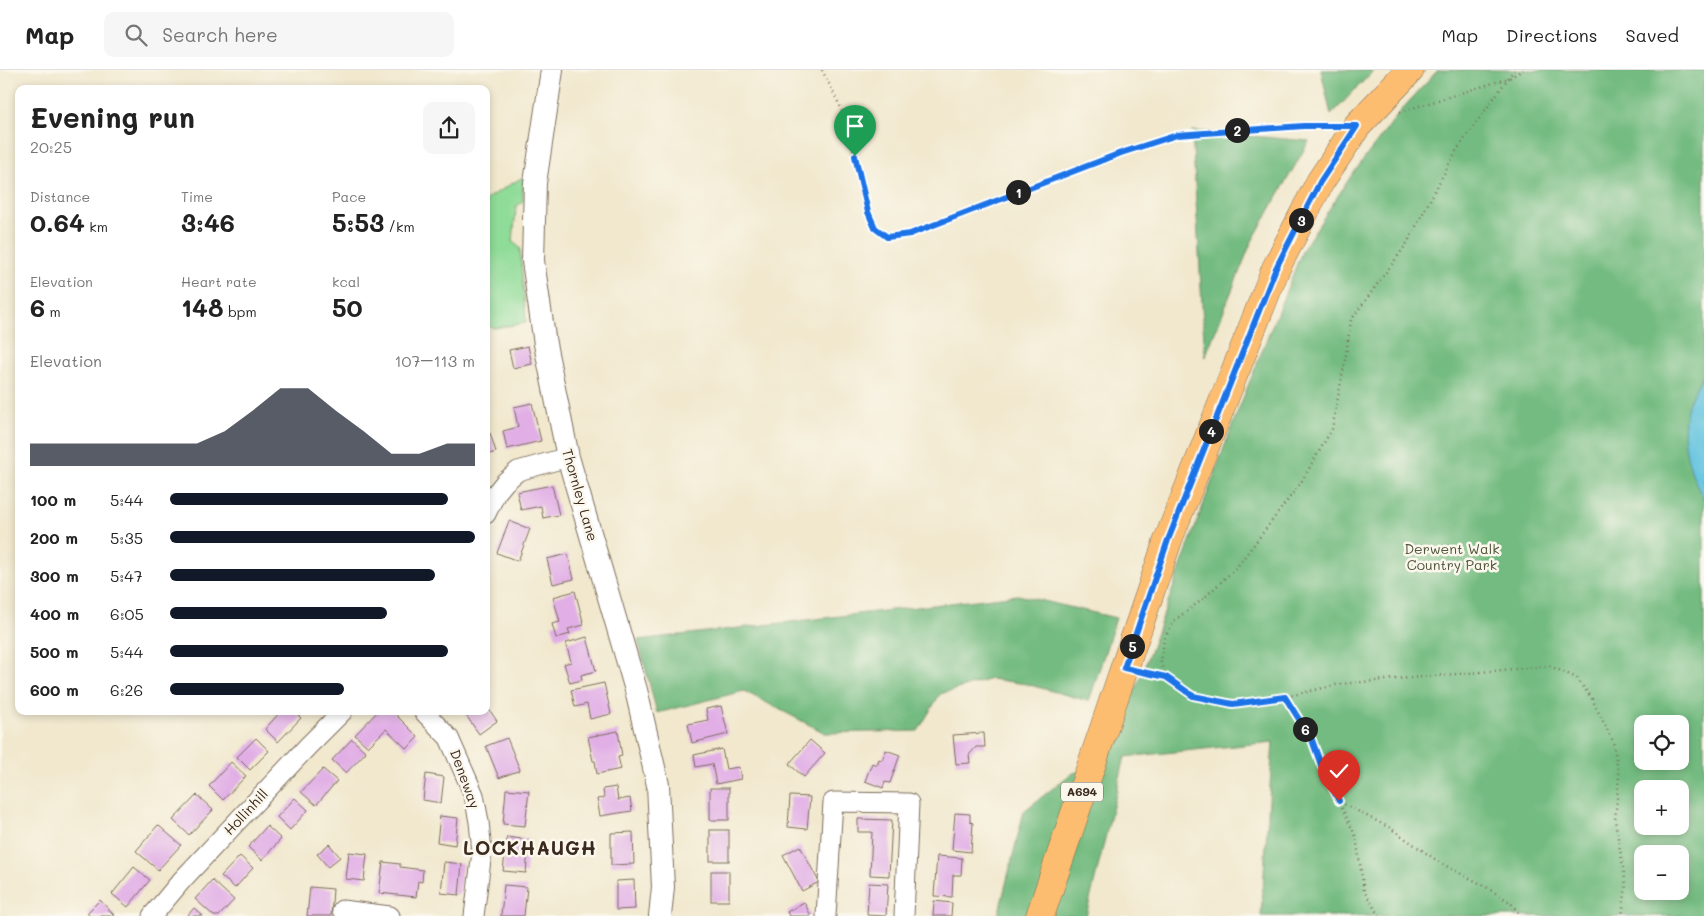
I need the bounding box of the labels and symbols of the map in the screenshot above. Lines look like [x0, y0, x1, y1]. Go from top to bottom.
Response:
pin [834, 105, 876, 156]
pin: 2 [1224, 118, 1250, 142]
pin: 1 [1006, 180, 1030, 204]
pin: 3 [1288, 208, 1314, 232]
pin: 4 [1198, 418, 1224, 444]
street label: Thornley Lane [558, 446, 603, 543]
park label: Derwent Walk Country Park [1404, 539, 1500, 574]
pin: 5 [1120, 634, 1144, 658]
pin: 6 [1292, 716, 1318, 742]
street label: Deneway [446, 747, 485, 811]
pin [1318, 750, 1360, 801]
road number: A694 [1061, 782, 1103, 802]
street label: Hollinhill [219, 784, 272, 839]
district label: LOCKHAUGH [463, 835, 597, 860]

